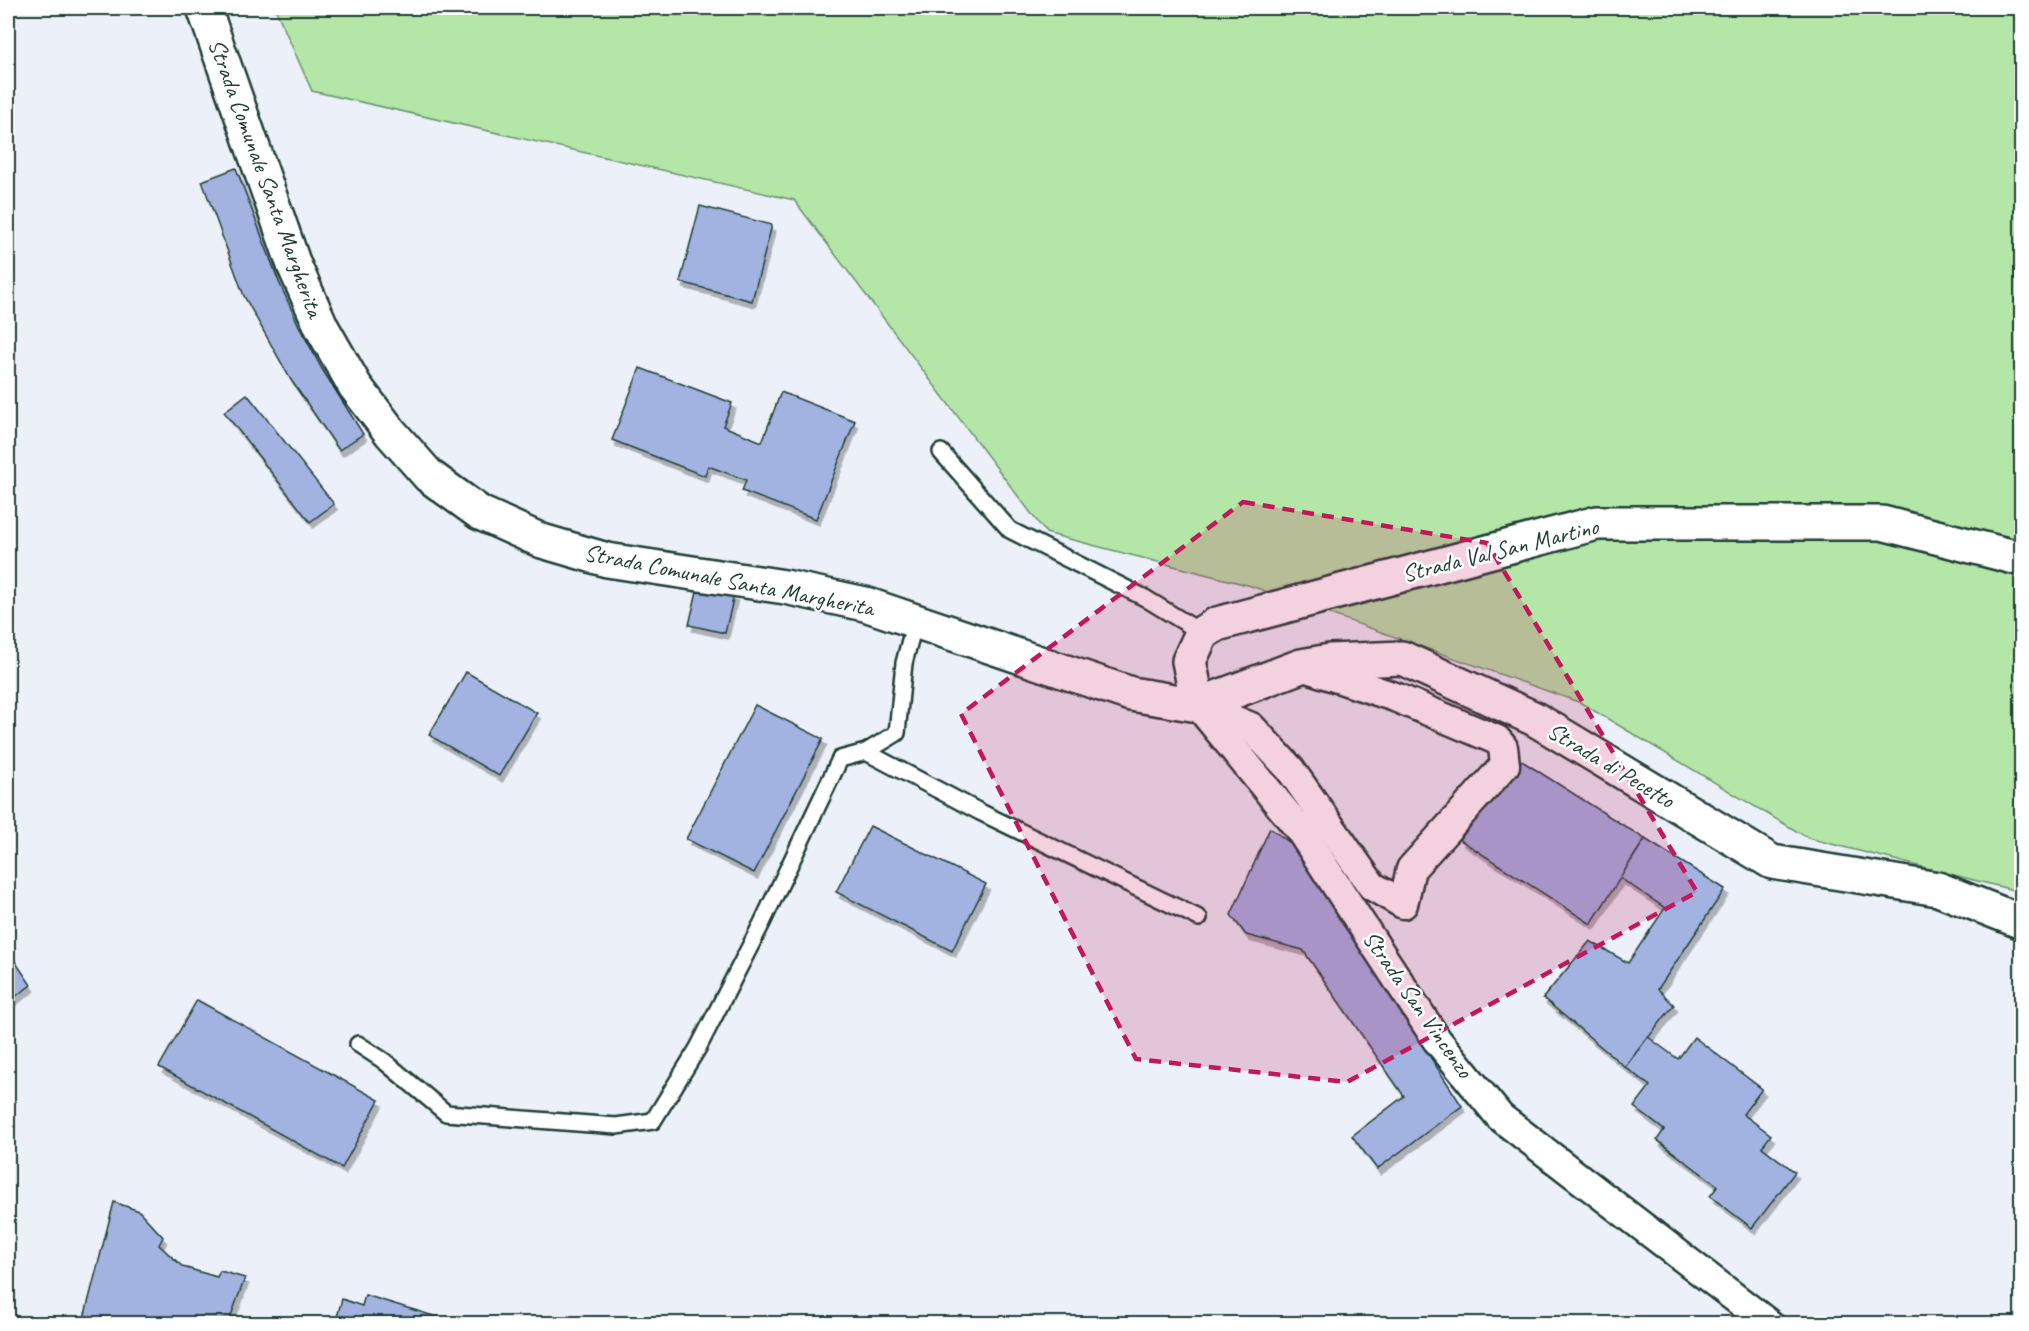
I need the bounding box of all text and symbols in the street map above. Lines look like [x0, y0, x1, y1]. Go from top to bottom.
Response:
street label: Strada Comunale Santa Margherita [202, 35, 331, 323]
street label: Strada Val San Martino [1399, 511, 1603, 589]
street label: Strada Comunale Santa Margherita [582, 537, 878, 623]
street label: Strada di Pecetto [1542, 715, 1681, 815]
street label: Strada San Vincenzo [1356, 925, 1481, 1085]

